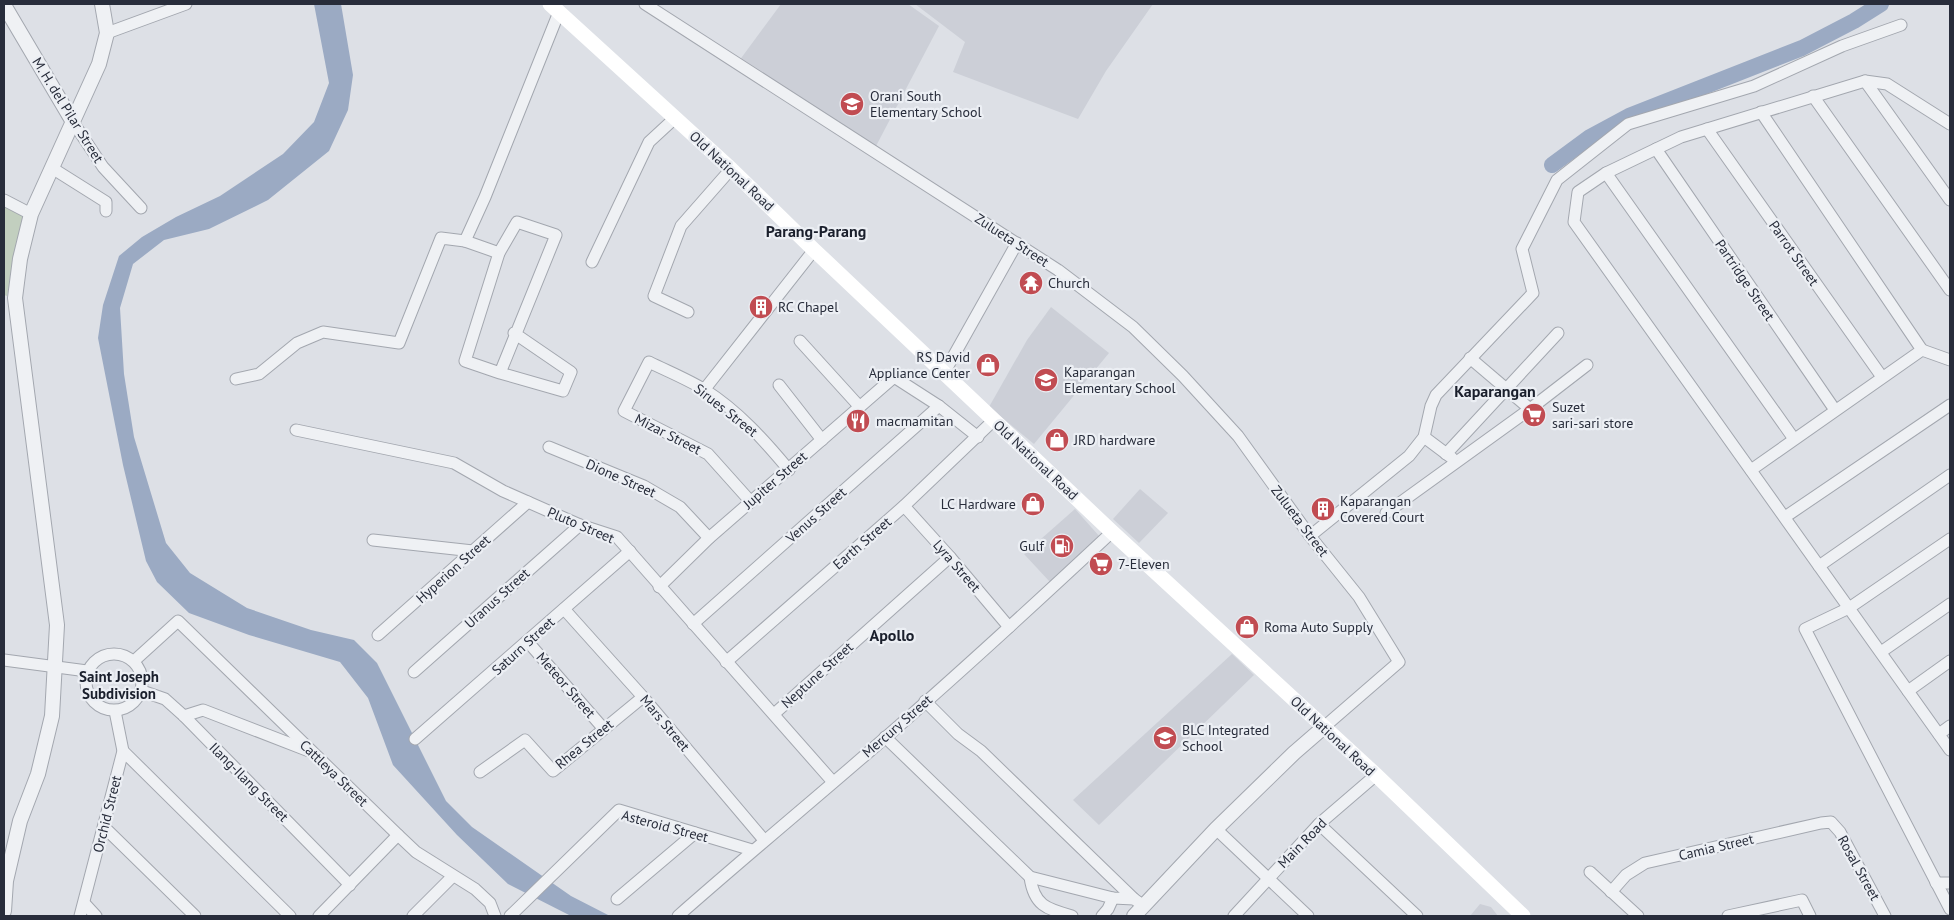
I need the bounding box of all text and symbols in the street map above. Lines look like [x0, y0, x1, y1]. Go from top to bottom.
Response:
street label: M. H. del Pilar Street [28, 54, 108, 166]
place label: Orani South Elementary School [870, 87, 982, 121]
school or university icon: Orani South Elementary School [839, 91, 865, 117]
street label: Old National Road [686, 127, 778, 215]
street label: Zulueta Street [972, 209, 1053, 271]
street label: Parrot Street [1765, 217, 1823, 289]
district label: Parang-Parang [766, 221, 866, 241]
street label: Partridge Street [1711, 236, 1779, 324]
temple icon: Church [1018, 270, 1044, 296]
place label: Church [1048, 274, 1090, 292]
building icon: RC Chapel [748, 294, 774, 320]
place label: RC Chapel [778, 298, 838, 316]
place label: RS David Appliance Center [869, 348, 970, 382]
shop icon: RS David Appliance Center [975, 352, 1001, 378]
place label: Kaparangan Elementary School [1064, 363, 1176, 397]
school or university icon: Kaparangan Elementary School [1033, 367, 1059, 393]
street label: Sirues Street [691, 380, 762, 441]
district label: Kaparangan [1454, 381, 1536, 401]
place label: Suzet sari-sari store [1552, 398, 1633, 432]
supermarket icon: Suzet sari-sari store [1521, 402, 1547, 428]
restaurant icon: macmamitan [845, 408, 871, 434]
street label: Mizar Street [632, 410, 705, 459]
place label: macmamitan [876, 412, 953, 430]
street label: Old National Road [990, 416, 1082, 504]
shop icon: JRD hardware [1044, 427, 1070, 453]
place label: JRD hardware [1073, 431, 1155, 449]
street label: Jupiter Street [739, 447, 811, 513]
street label: Dione Street [583, 455, 659, 502]
street label: Zulueta Street [1267, 482, 1333, 560]
street label: Venus Street [781, 483, 850, 547]
shop icon: LC Hardware [1020, 491, 1046, 517]
place label: Kaparangan Covered Court [1340, 492, 1424, 526]
place label: LC Hardware [941, 495, 1016, 513]
building icon: Kaparangan Covered Court [1310, 496, 1336, 522]
street label: Pluto Street [545, 503, 617, 547]
street label: Earth Street [829, 513, 895, 573]
street label: Hyperion Street [412, 531, 494, 607]
fuel station icon: Gulf [1049, 533, 1075, 559]
street label: Lyra Street [929, 536, 985, 596]
place label: Gulf [1019, 537, 1045, 555]
supermarket icon: 7-Eleven [1088, 551, 1114, 577]
place label: 7-Eleven [1118, 555, 1170, 573]
street label: Uranus Street [461, 564, 533, 632]
street label: Saturn Street [488, 613, 558, 679]
shop icon: Roma Auto Supply [1234, 614, 1260, 640]
place label: Roma Auto Supply [1264, 618, 1374, 636]
district label: Apollo [870, 625, 915, 645]
street label: Neptune Street [777, 638, 857, 712]
street label: Meteor Street [532, 648, 600, 722]
district label: Saint Joseph Subdivision [79, 667, 159, 703]
street label: Mercury Street [858, 690, 936, 761]
street label: Mars Street [636, 691, 694, 755]
street label: Old National Road [1287, 692, 1379, 780]
street label: Rhea Street [551, 715, 617, 773]
place label: BLC Integrated School [1182, 721, 1269, 755]
school or university icon: BLC Integrated School [1152, 725, 1178, 751]
street label: Cattleya Street [296, 736, 372, 810]
street label: Ilang-Ilang Street [205, 738, 293, 826]
street label: Orchid Street [89, 773, 125, 855]
street label: Asteroid Street [620, 806, 710, 846]
street label: Main Road [1274, 814, 1330, 872]
street label: Camia Street [1677, 830, 1755, 864]
street label: Rosal Street [1834, 832, 1884, 904]

